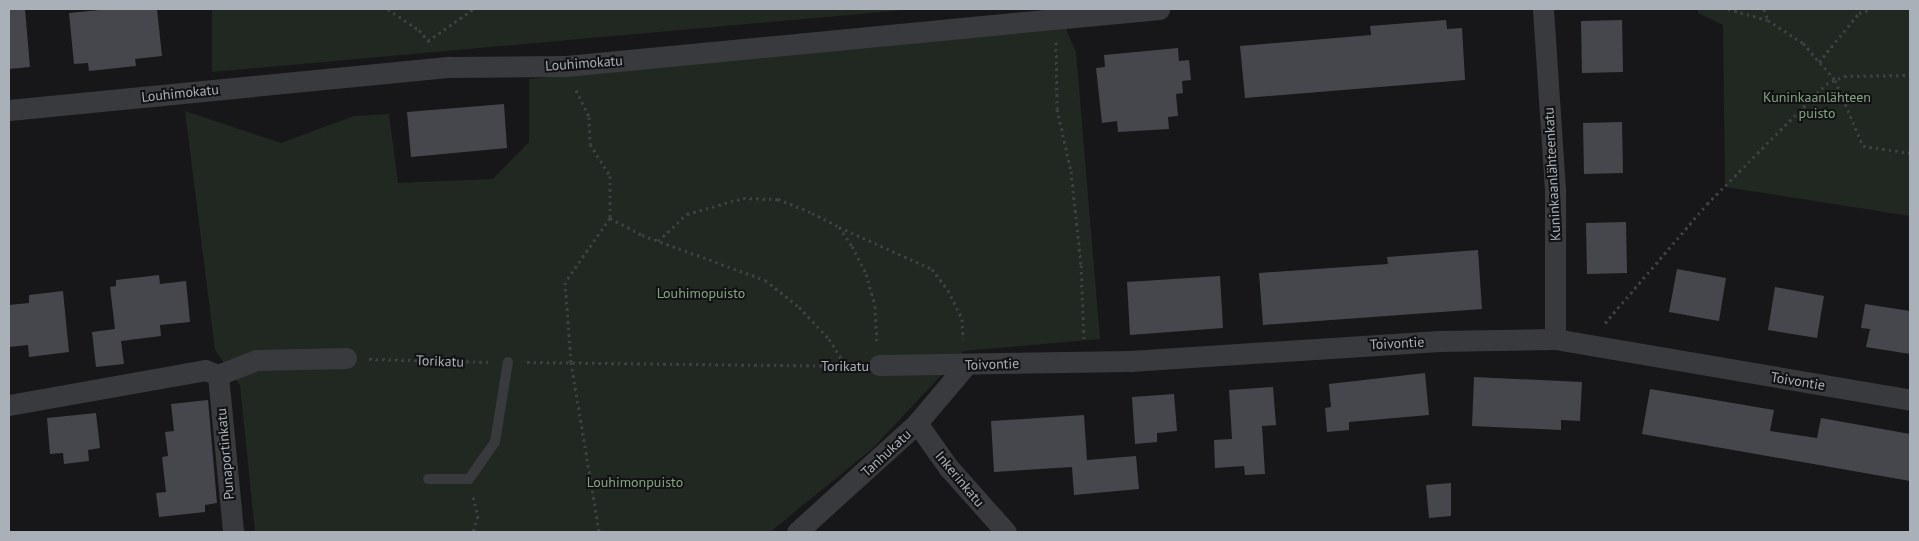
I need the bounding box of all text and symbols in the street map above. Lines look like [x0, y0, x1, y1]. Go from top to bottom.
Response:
street label: Louhimokatu [545, 52, 623, 74]
street label: Louhimokatu [140, 81, 220, 105]
park label: Kuninkaanlähteen puisto [1763, 89, 1871, 121]
street label: Kuninkaanlähteenkatu [1540, 107, 1564, 241]
park label: Louhimopuisto [657, 285, 745, 301]
street label: Toivontie [1369, 333, 1425, 353]
street label: Torikatu [416, 352, 464, 370]
street label: Toivontie [964, 355, 1020, 373]
street label: Torikatu [821, 358, 869, 374]
street label: Toivontie [1770, 368, 1826, 394]
street label: Punaportinkatu [213, 408, 237, 500]
street label: Tanhukatu [858, 426, 914, 480]
street label: Inkerinkatu [932, 448, 988, 510]
park label: Louhimonpuisto [587, 474, 683, 490]

